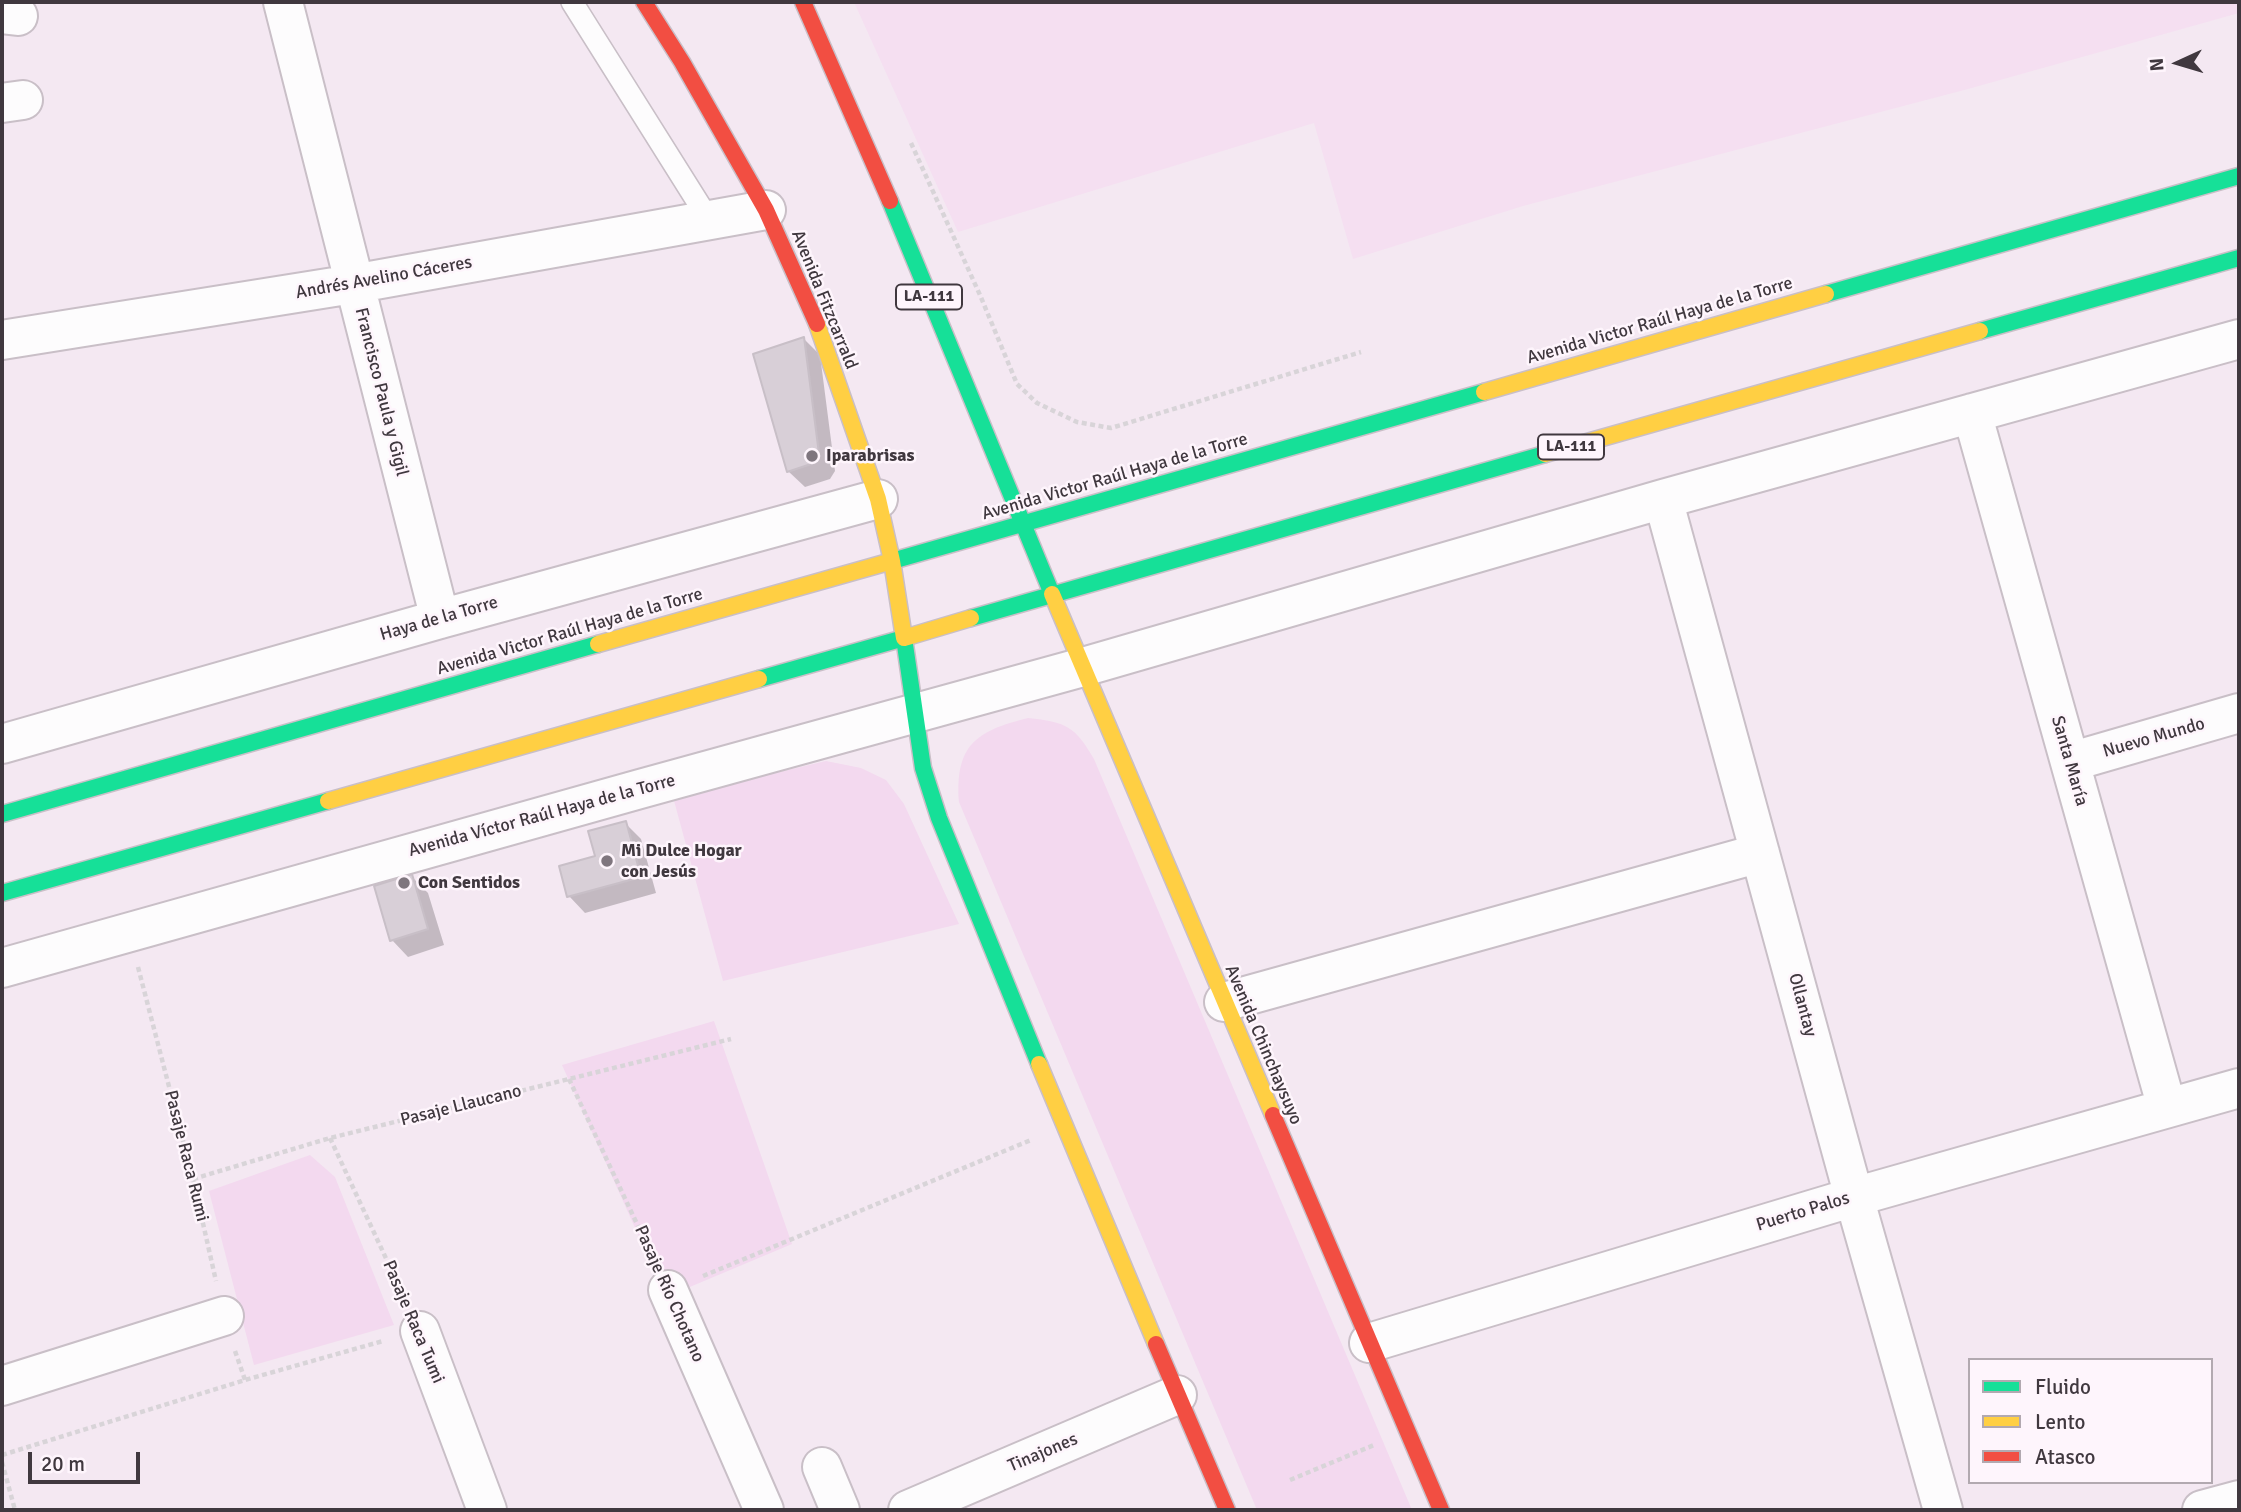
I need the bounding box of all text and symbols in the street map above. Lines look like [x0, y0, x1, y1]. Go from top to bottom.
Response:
north arrow [2143, 28, 2213, 98]
text: N [2145, 57, 2169, 72]
street label: Avenida Fitzcarrald [786, 227, 862, 373]
street label: Andrés Avelino Cáceres [294, 252, 474, 304]
street label: Avenida Victor Raúl Haya de la Torre [1525, 273, 1795, 369]
road number: LA-111 [896, 284, 962, 310]
street label: Francisco Paula y Gigil [350, 305, 412, 479]
street label: Avenida Victor Raúl Haya de la Torre [980, 429, 1250, 525]
road number: LA-111 [1538, 434, 1604, 460]
place label: Iparabrisas [826, 445, 914, 467]
marker: Iparabrisas [804, 448, 820, 464]
street label: Avenida Victor Raúl Haya de la Torre [435, 584, 705, 680]
street label: Haya de la Torre [377, 592, 501, 646]
street label: Santa María [2046, 713, 2092, 809]
street label: Nuevo Mundo [2100, 713, 2208, 763]
street label: Avenida Víctor Raúl Haya de la Torre [406, 770, 678, 862]
place label: Mi Dulce Hogar con Jesús [621, 840, 742, 882]
marker: Mi Dulce Hogar con Jesús [599, 853, 615, 869]
place label: Con Sentidos [418, 872, 520, 894]
marker: Con Sentidos [396, 875, 412, 891]
street label: Avenida Chinchaysuyo [1220, 962, 1306, 1128]
street label: Ollantay [1783, 971, 1821, 1039]
street label: Pasaje Llaucano [398, 1080, 524, 1132]
street label: Pasaje Raca Rumi [159, 1088, 213, 1224]
street label: Puerto Palos [1754, 1188, 1852, 1236]
street label: Pasaje Río Chotano [629, 1222, 709, 1366]
street label: Pasaje Raca Tumi [377, 1257, 449, 1387]
legend [1968, 1358, 2213, 1484]
text: Fluido [2035, 1374, 2091, 1400]
text: Lento [2035, 1409, 2085, 1435]
street label: Tinajones [1005, 1429, 1081, 1477]
scale bar [32, 1438, 144, 1482]
text: Atasco [2035, 1444, 2095, 1470]
text: 20 m [41, 1451, 85, 1477]

